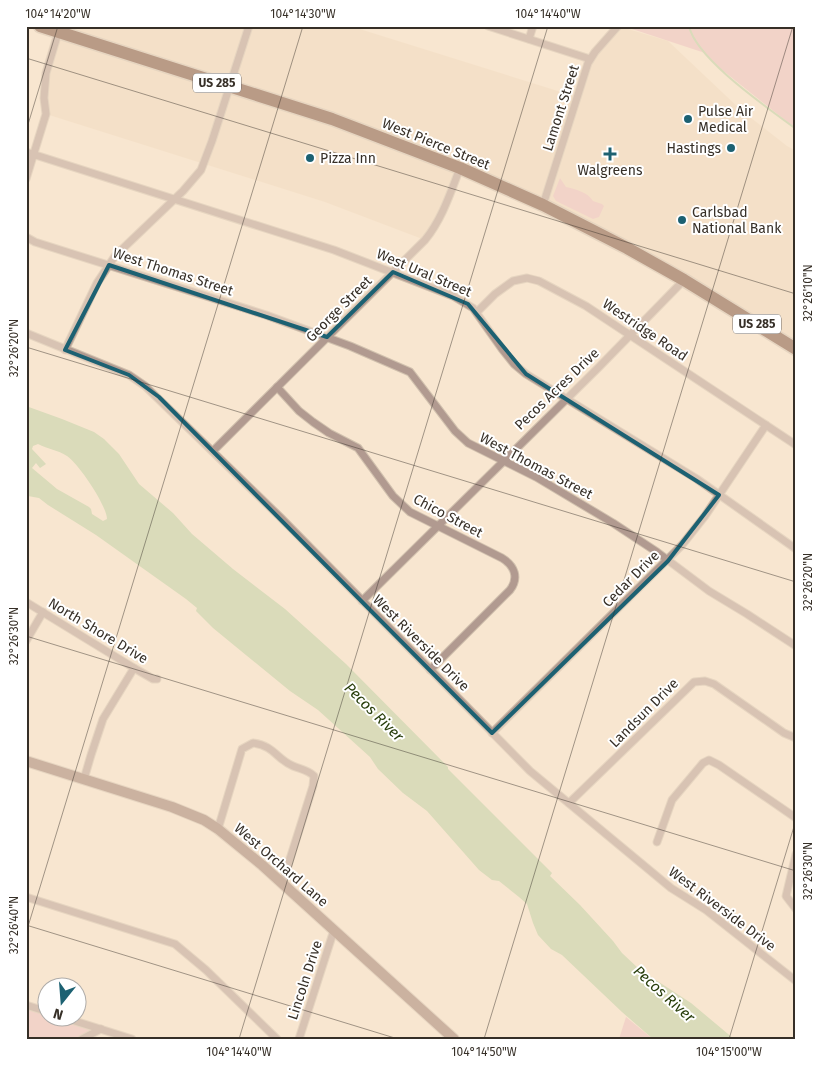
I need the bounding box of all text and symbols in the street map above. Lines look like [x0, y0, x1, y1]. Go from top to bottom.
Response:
text: 104°14'20"W [25, 7, 91, 21]
text: 104°14'30"W [270, 7, 336, 21]
text: 104°14'40"W [515, 7, 581, 21]
street label: Lamont Street [539, 62, 583, 153]
road number: US 285 [193, 74, 241, 92]
place label: Pulse Air Medical [698, 103, 754, 136]
marker: Pulse Air Medical [682, 113, 694, 125]
street label: West Pierce Street [380, 115, 493, 174]
place label: Hastings [667, 140, 721, 157]
marker: Hastings [725, 142, 737, 154]
marker: Walgreens [604, 148, 616, 160]
place label: Pizza Inn [320, 150, 376, 167]
marker: Pizza Inn [304, 152, 316, 164]
place label: Walgreens [578, 162, 643, 179]
place label: Carlsbad National Bank [692, 204, 782, 237]
marker: Carlsbad National Bank [676, 214, 688, 226]
street label: West Thomas Street [111, 244, 236, 300]
street label: West Ural Street [374, 245, 475, 301]
text: 32°26'10"N [801, 264, 815, 322]
street label: George Street [303, 272, 376, 345]
street label: Westridge Road [599, 295, 691, 365]
road number: US 285 [733, 314, 781, 334]
text: 32°26'20"N [7, 319, 21, 377]
street label: Pecos Acres Drive [511, 344, 603, 434]
street label: West Thomas Street [477, 429, 596, 503]
street label: Chico Street [410, 491, 486, 542]
street label: Cedar Drive [599, 547, 663, 611]
text: 32°26'20"N [801, 553, 815, 611]
street label: West Riverside Drive [369, 591, 473, 695]
street label: North Shore Drive [45, 595, 151, 667]
text: 32°26'30"N [7, 607, 21, 665]
street label: Landsun Drive [606, 675, 682, 751]
water label: Pecos River [341, 679, 408, 746]
street label: West Orchard Lane [231, 820, 331, 910]
text: 32°26'30"N [801, 842, 815, 900]
street label: West Riverside Drive [665, 863, 779, 955]
text: 32°26'40"N [7, 896, 21, 954]
street label: Lincoln Drive [284, 938, 326, 1022]
water label: Pecos River [630, 962, 699, 1027]
north arrow [38, 978, 88, 1028]
text: N [51, 1004, 65, 1023]
text: 104°14'40"W [206, 1045, 272, 1059]
text: 104°14'50"W [451, 1045, 517, 1059]
text: 104°15'00"W [696, 1045, 762, 1059]

